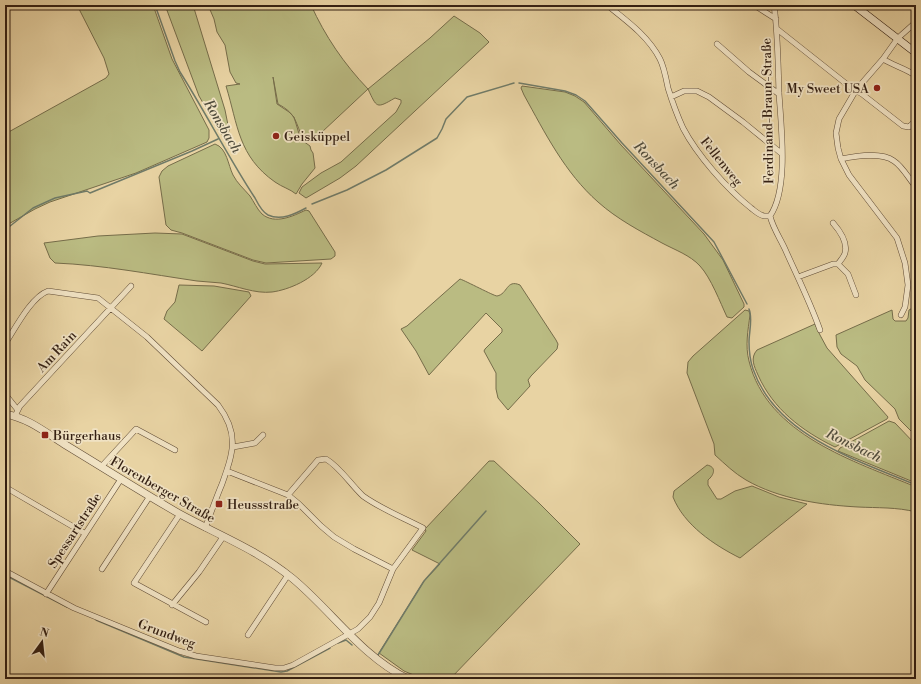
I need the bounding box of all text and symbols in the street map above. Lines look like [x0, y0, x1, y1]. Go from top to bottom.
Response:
street label: Ferdinand-Braun-Straße [759, 37, 777, 184]
place label: My Sweet USA [786, 81, 870, 97]
marker: My Sweet USA [872, 83, 882, 93]
water label: Ronsbach [199, 96, 245, 157]
place label: Geisküppel [284, 129, 350, 145]
marker: Geisküppel [271, 131, 281, 141]
street label: Fellenweg [697, 134, 746, 190]
water label: Ronsbach [629, 137, 683, 194]
street label: Am Rain [33, 327, 80, 376]
water label: Ronsbach [822, 424, 884, 467]
place label: Bürgerhaus [52, 428, 121, 444]
marker: Bürgerhaus [40, 430, 50, 440]
street label: Florenberger Straße [107, 453, 218, 527]
street label: Spessartstraße [45, 490, 105, 571]
place label: Heussstraße [227, 497, 300, 513]
marker: Heussstraße [214, 499, 224, 509]
street label: Grundweg [136, 616, 198, 652]
north arrow [22, 622, 62, 662]
text: N [38, 625, 51, 641]

